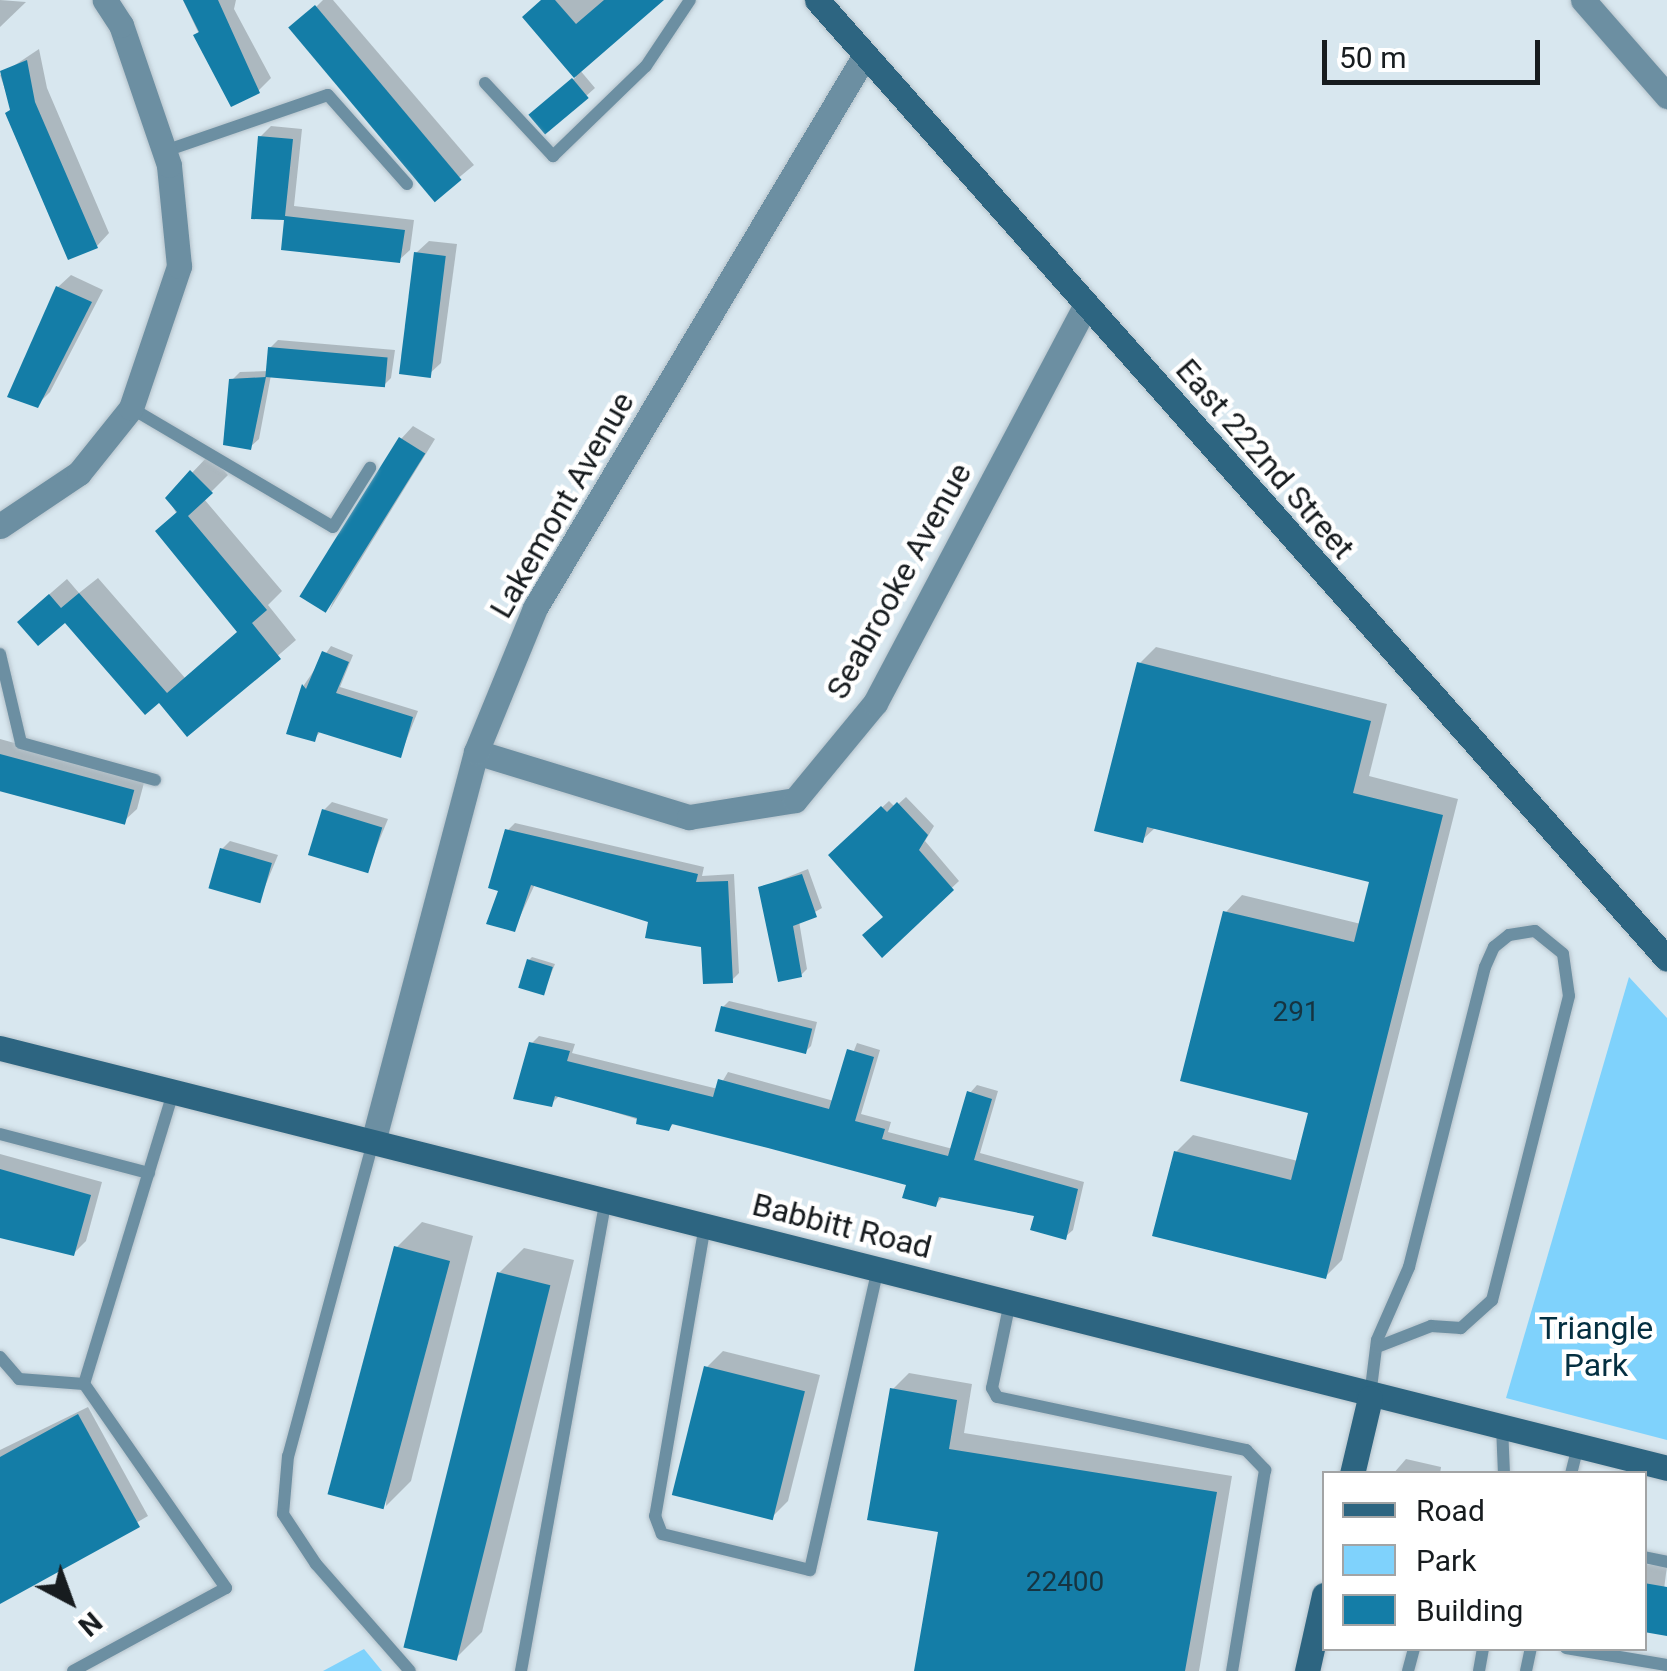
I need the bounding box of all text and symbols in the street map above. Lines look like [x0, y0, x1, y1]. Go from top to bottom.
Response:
scale bar [1327, 20, 1544, 82]
text: 50 m [1339, 40, 1406, 75]
street label: East 222nd Street [1168, 351, 1362, 567]
street label: Lakemont Avenue [482, 385, 642, 625]
street label: Seabrooke Avenue [818, 456, 980, 706]
house number: 291 [1272, 995, 1320, 1029]
street label: Babbitt Road [748, 1185, 936, 1267]
park label: Triangle Park [1539, 1310, 1653, 1385]
legend [1322, 1471, 1647, 1651]
text: Road [1416, 1493, 1485, 1528]
text: Park [1416, 1543, 1476, 1578]
north arrow [20, 1551, 120, 1651]
house number: 22400 [1026, 1565, 1104, 1599]
text: Building [1416, 1593, 1523, 1628]
text: N [72, 1605, 108, 1643]

